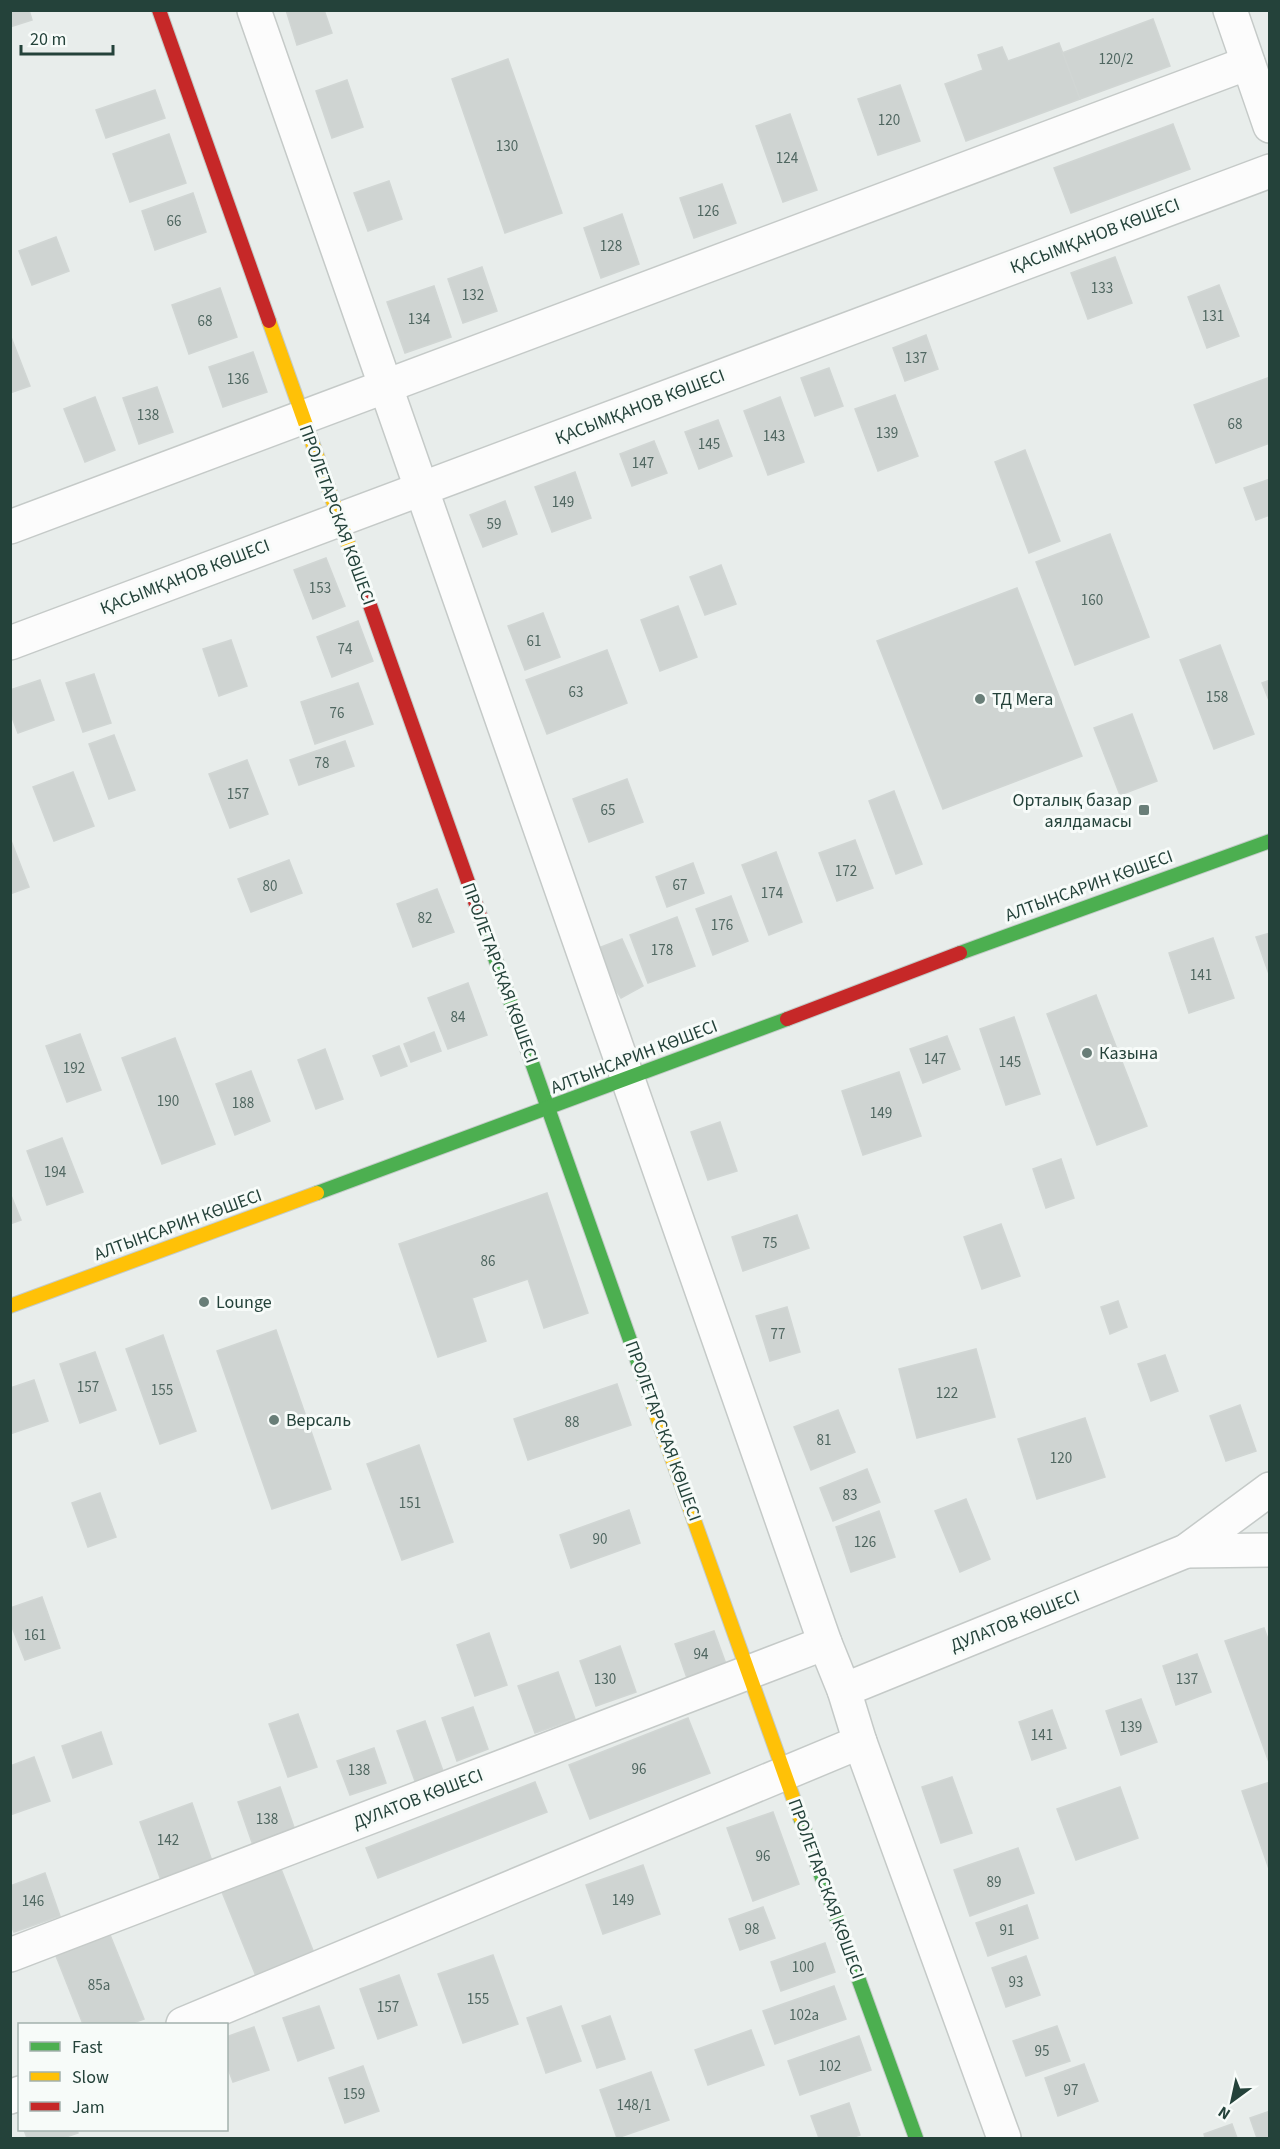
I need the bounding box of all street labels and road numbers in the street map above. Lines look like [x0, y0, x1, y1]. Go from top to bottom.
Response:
street label: ҚАСЫМҚАНОВ КӨШЕСІ [1006, 192, 1184, 280]
street label: ҚАСЫМҚАНОВ КӨШЕСІ [551, 363, 729, 451]
street label: ПРОЛЕТАРСКАЯ КӨШЕСІ [293, 421, 381, 609]
street label: ҚАСЫМҚАНОВ КӨШЕСІ [96, 533, 274, 621]
street label: АЛТЫНСАРИН КӨШЕСІ [1002, 844, 1176, 928]
street label: ПРОЛЕТАРСКАЯ КӨШЕСІ [456, 879, 544, 1067]
street label: АЛТЫНСАРИН КӨШЕСІ [547, 1014, 721, 1100]
street label: АЛТЫНСАРИН КӨШЕСІ [91, 1183, 265, 1267]
street label: ПРОЛЕТАРСКАЯ КӨШЕСІ [619, 1337, 707, 1525]
street label: ДУЛАТОВ КӨШЕСІ [947, 1584, 1083, 1658]
street label: ДУЛАТОВ КӨШЕСІ [349, 1763, 487, 1835]
street label: ПРОЛЕТАРСКАЯ КӨШЕСІ [782, 1795, 870, 1983]

